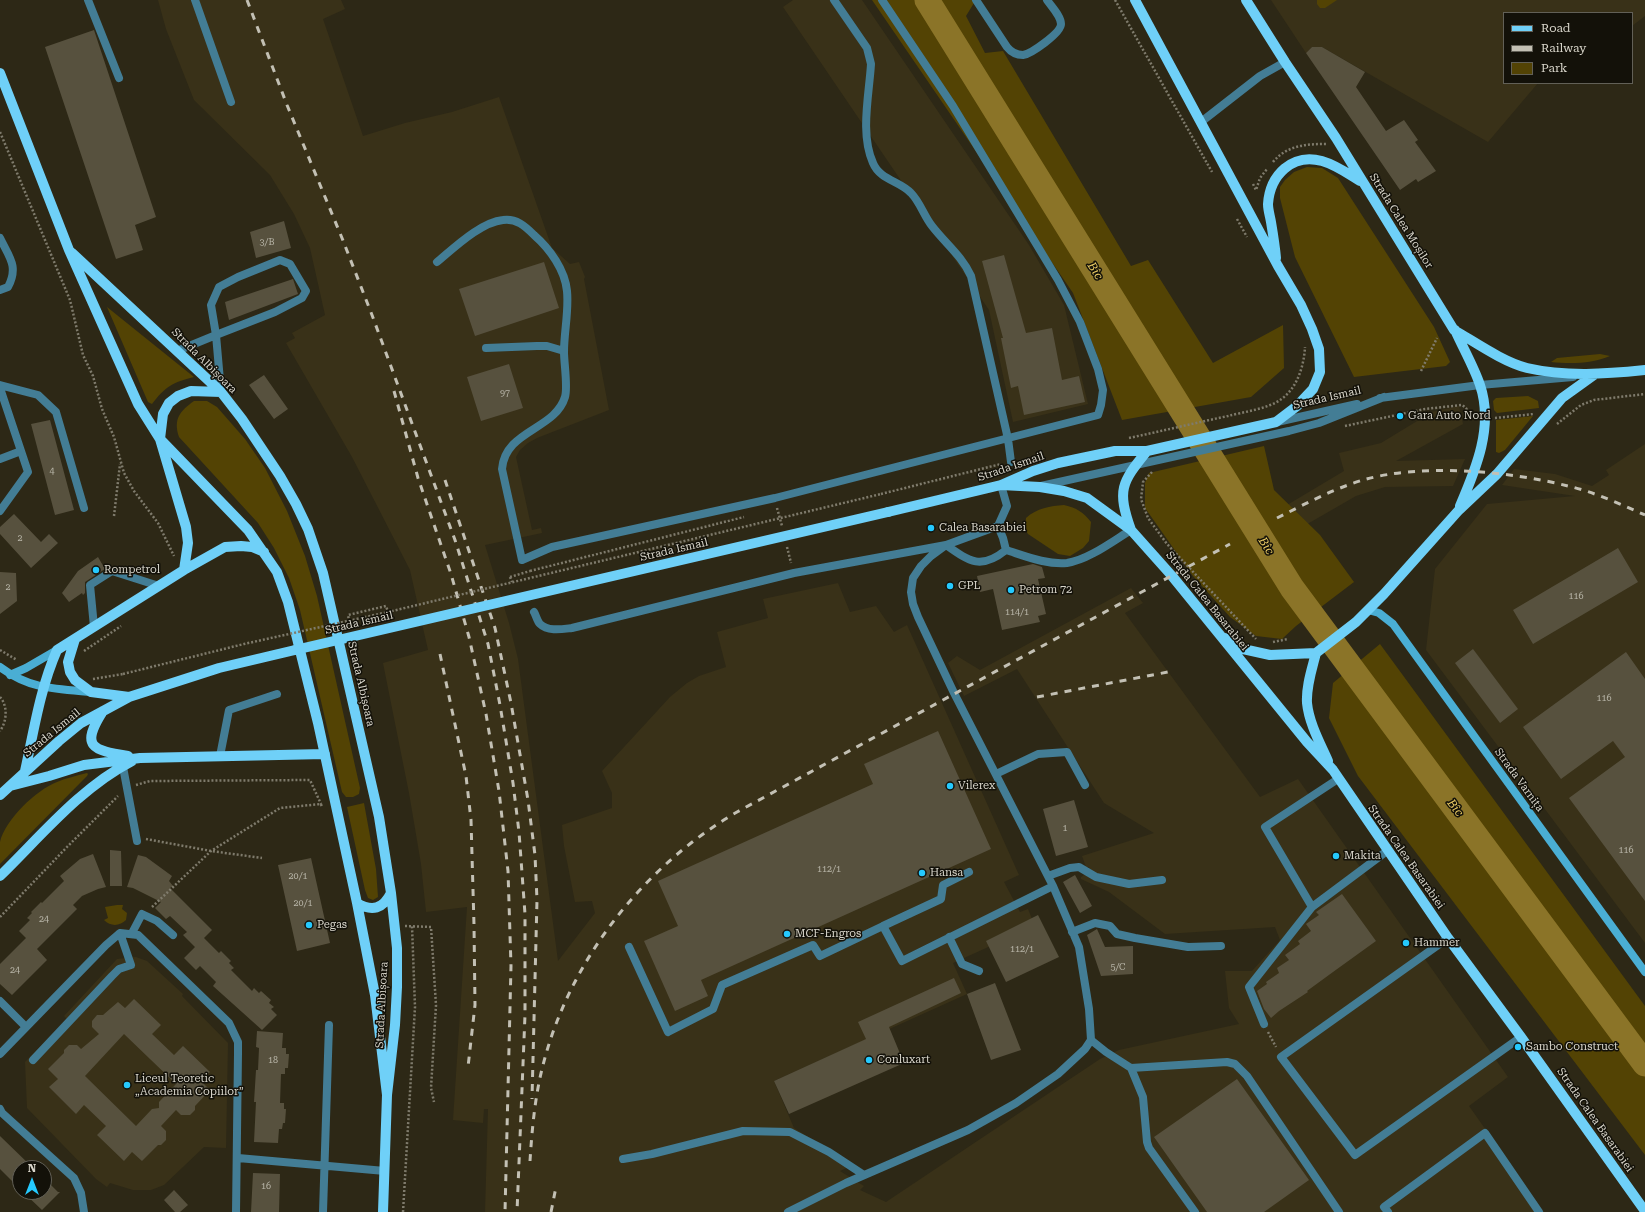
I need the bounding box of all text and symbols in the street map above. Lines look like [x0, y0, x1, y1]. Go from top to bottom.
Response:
legend [1503, 12, 1633, 84]
text: Road [1541, 21, 1570, 35]
text: Railway [1541, 41, 1586, 55]
text: Park [1541, 61, 1567, 75]
street label: Strada Calea Moșilor [1366, 171, 1436, 271]
house number: 3/B [260, 237, 274, 247]
water label: Bîc [1084, 260, 1106, 282]
street label: Strada Albișoara [169, 326, 239, 396]
street label: Strada Ismail [1292, 384, 1362, 412]
house number: 97 [500, 388, 510, 398]
place label: Gara Auto Nord [1408, 409, 1491, 423]
marker: Gara Auto Nord [1395, 411, 1405, 421]
street label: Strada Ismail [976, 449, 1046, 485]
house number: 4 [49, 466, 55, 476]
place label: Calea Basarabiei [939, 521, 1026, 535]
marker: Calea Basarabiei [926, 523, 936, 533]
house number: 2 [17, 533, 23, 543]
water label: Bîc [1255, 535, 1277, 557]
street label: Strada Ismail [639, 536, 709, 564]
street label: Strada Calea Basarabiei [1163, 549, 1251, 653]
place label: Rompetrol [104, 563, 160, 577]
marker: Rompetrol [91, 565, 101, 575]
place label: GPL [958, 579, 980, 593]
marker: GPL [945, 581, 955, 591]
house number: 2 [5, 582, 11, 592]
place label: Petrom 72 [1019, 583, 1072, 597]
marker: Petrom 72 [1006, 585, 1016, 595]
house number: 116 [1568, 591, 1584, 601]
house number: 114/1 [1005, 607, 1029, 617]
street label: Strada Ismail [324, 609, 394, 637]
street label: Strada Albișoara [345, 640, 377, 728]
house number: 116 [1596, 693, 1612, 703]
street label: Strada Ismail [21, 706, 83, 760]
street label: Strada Varnița [1492, 746, 1546, 814]
place label: Vilerex [958, 779, 995, 793]
marker: Vilerex [945, 781, 955, 791]
water label: Bîc [1444, 796, 1466, 820]
street label: Strada Calea Basarabiei [1365, 802, 1447, 912]
house number: 1 [1062, 823, 1068, 833]
house number: 116 [1618, 845, 1634, 855]
place label: Makita [1344, 849, 1381, 863]
marker: Makita [1331, 851, 1341, 861]
house number: 112/1 [817, 864, 841, 874]
place label: Hansa [930, 866, 963, 880]
marker: Hansa [917, 868, 927, 878]
house number: 20/1 [289, 871, 307, 881]
house number: 20/1 [294, 898, 312, 908]
house number: 24 [39, 914, 49, 924]
place label: Pegas [317, 918, 347, 932]
marker: Pegas [304, 920, 314, 930]
place label: MCF-Engros [795, 927, 861, 941]
marker: MCF-Engros [782, 929, 792, 939]
place label: Hammer [1414, 936, 1460, 950]
marker: Hammer [1401, 938, 1411, 948]
house number: 112/1 [1010, 944, 1034, 954]
street label: Strada Albișoara [373, 961, 391, 1049]
house number: 5/C [1110, 962, 1126, 972]
house number: 24 [10, 965, 20, 975]
place label: Sambo Construct [1526, 1040, 1618, 1054]
marker: Sambo Construct [1513, 1042, 1523, 1052]
place label: Conluxart [877, 1053, 930, 1067]
house number: 18 [268, 1055, 278, 1065]
marker: Conluxart [864, 1055, 874, 1065]
street label: Strada Calea Basarabiei [1554, 1065, 1636, 1175]
place label: Liceul Teoretic „Academia Copiilor” [135, 1072, 244, 1098]
marker: Liceul Teoretic „Academia Copiilor” [122, 1080, 132, 1090]
north arrow [12, 1160, 52, 1200]
text: N [28, 1162, 36, 1175]
house number: 16 [261, 1181, 271, 1191]

